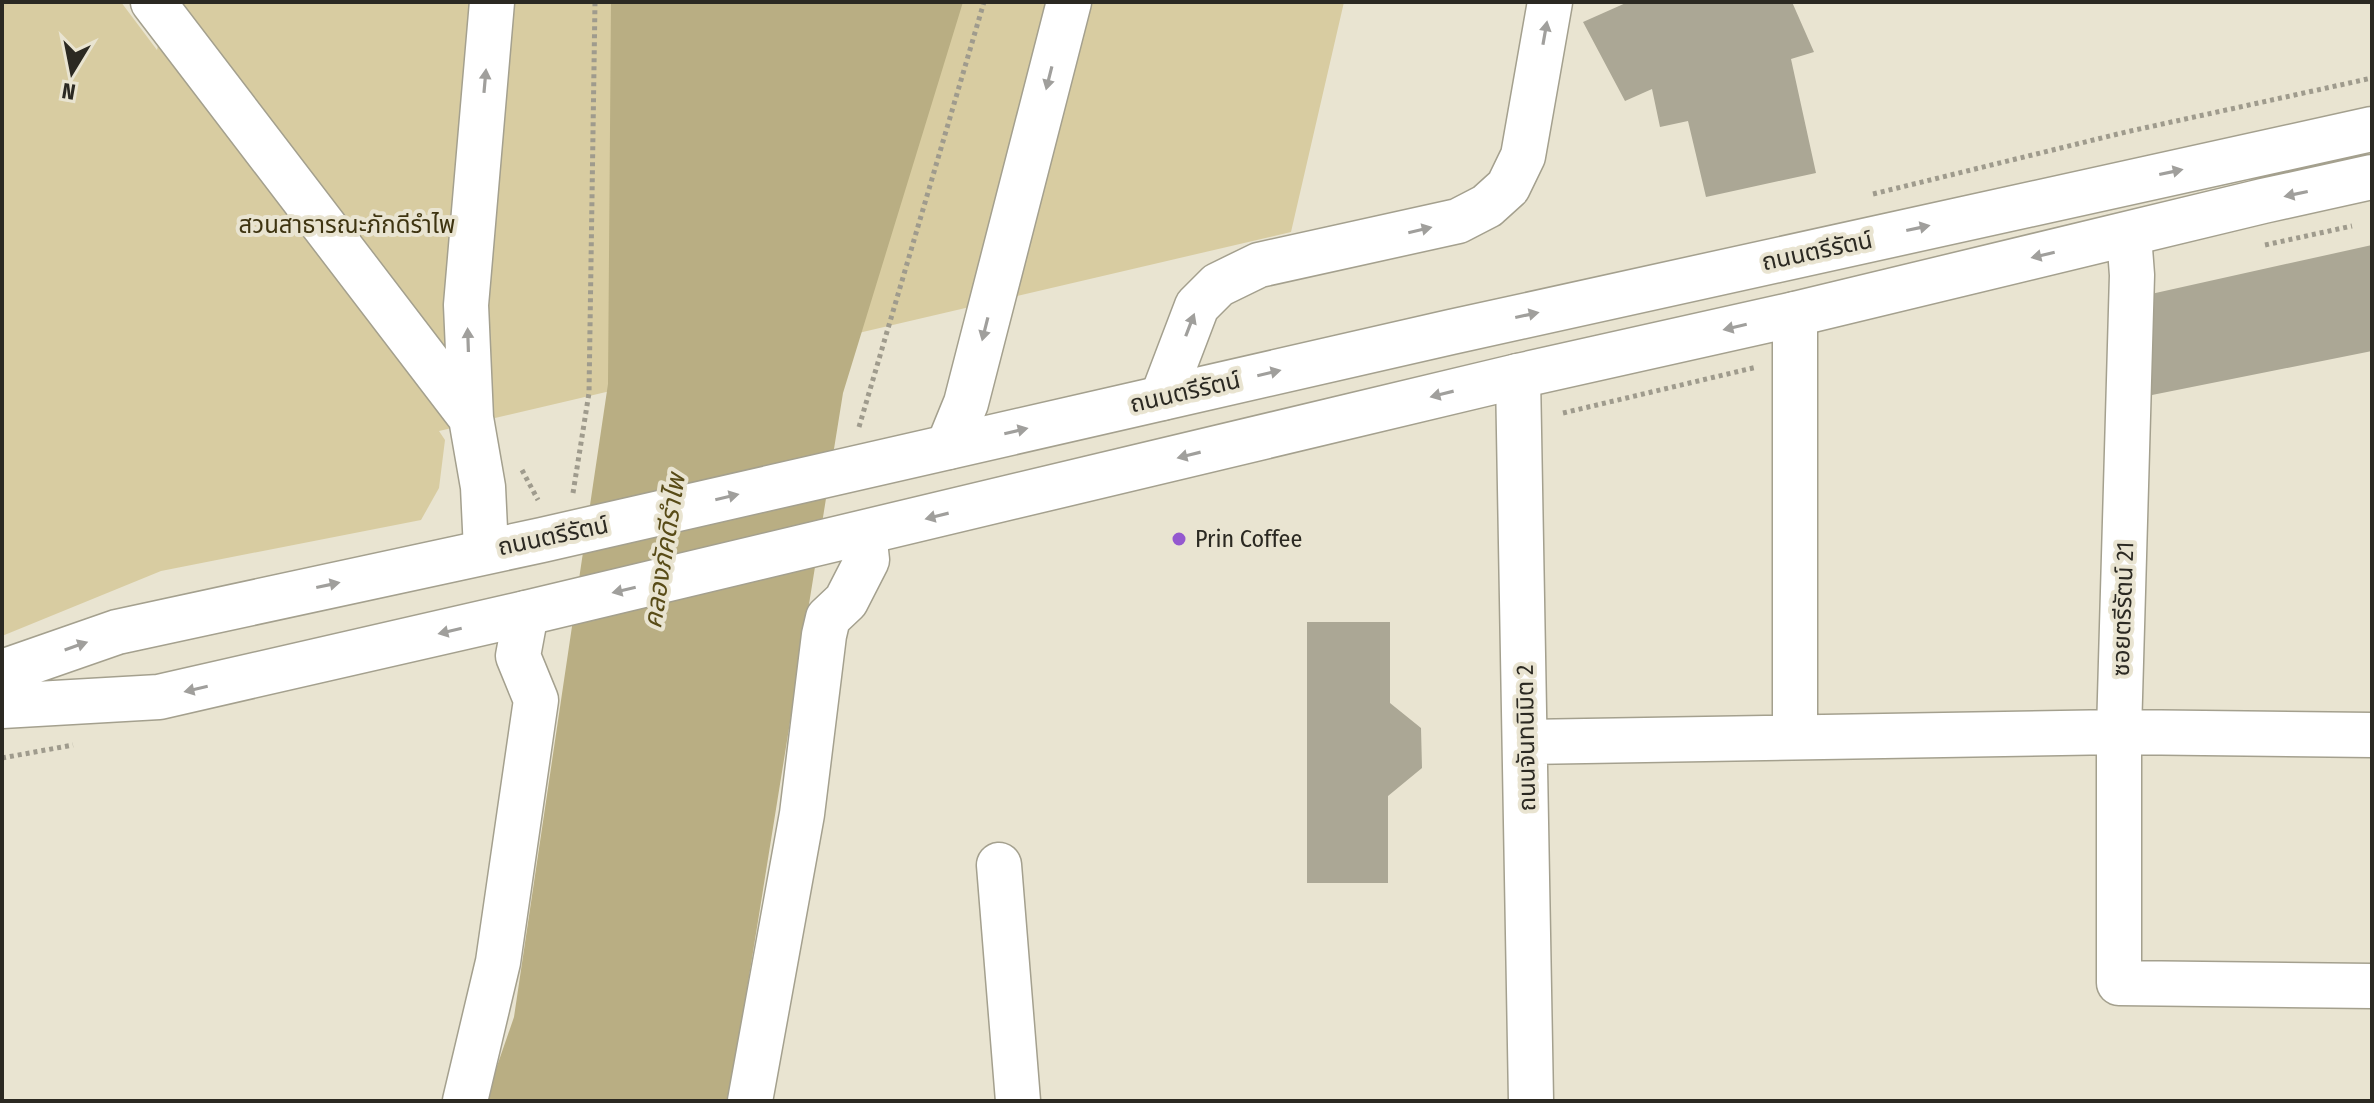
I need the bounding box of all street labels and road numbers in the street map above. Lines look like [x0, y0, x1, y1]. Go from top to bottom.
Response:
street label: ถนนตรีรัตน์ [1759, 226, 1875, 276]
street label: ถนนตรีรัตน์ [1127, 366, 1243, 418]
street label: ถนนตรีรัตน์ [495, 511, 611, 561]
street label: ซอยตรีรัตน์ 21 [2107, 541, 2139, 677]
street label: ถนนจันทนิมิต 2 [1511, 664, 1541, 812]

